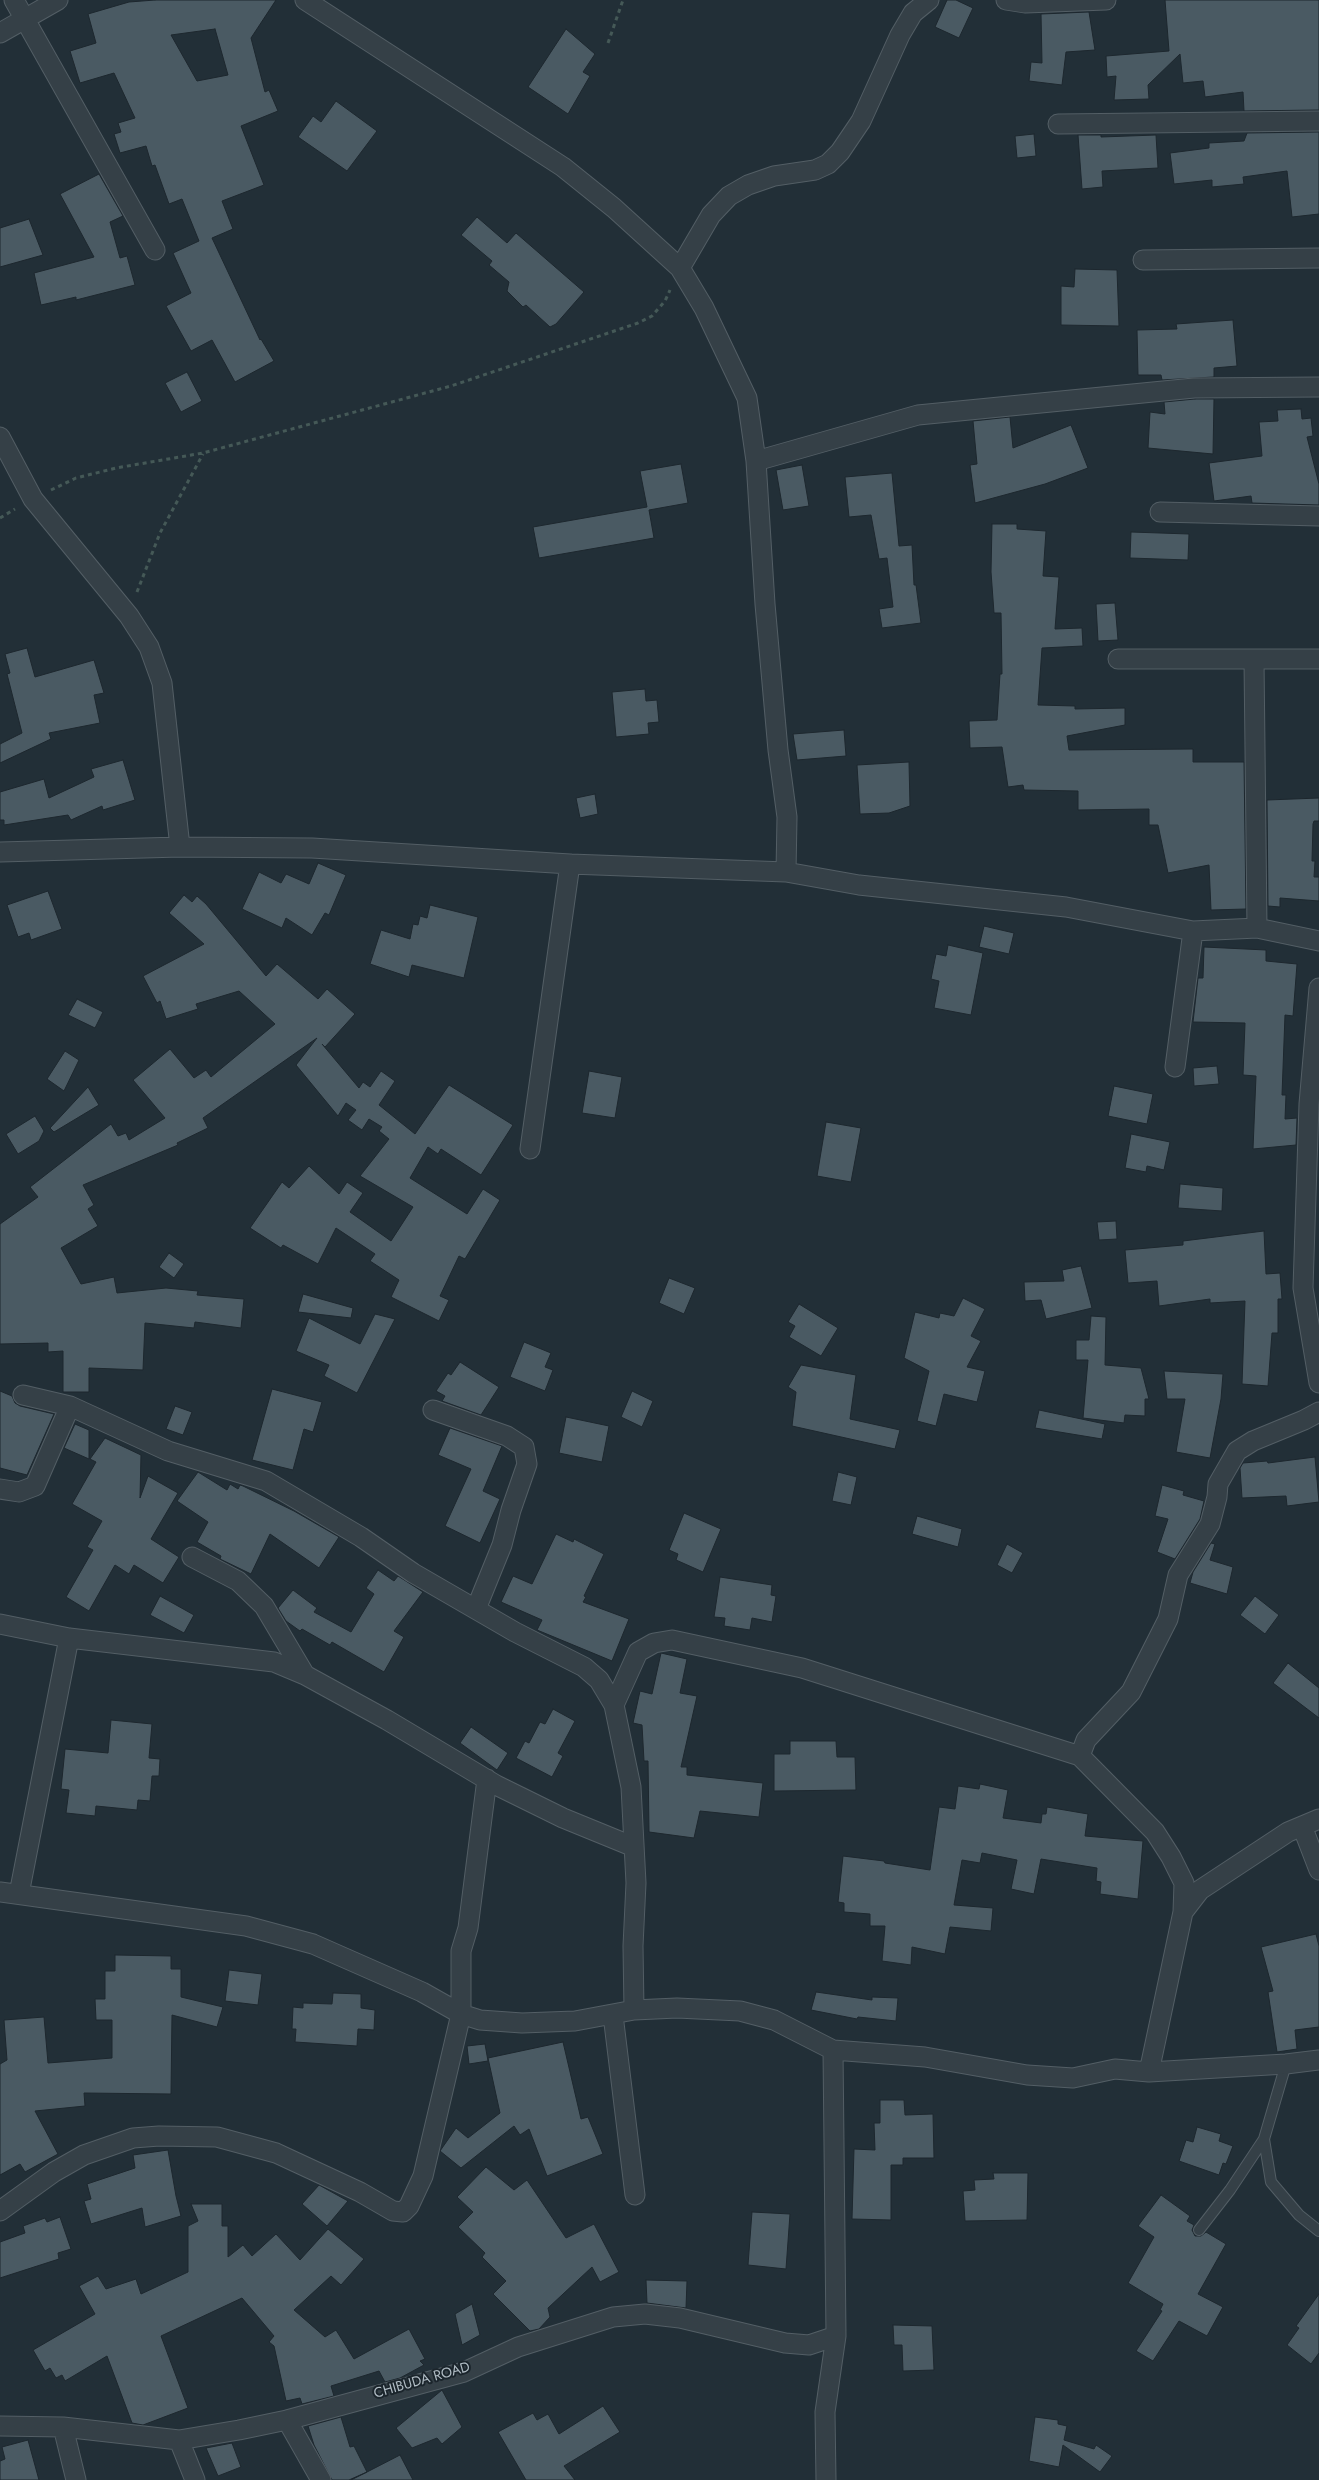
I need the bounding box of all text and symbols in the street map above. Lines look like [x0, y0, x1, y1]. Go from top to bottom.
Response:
street label: CHIBUDA ROAD [372, 2359, 472, 2403]

